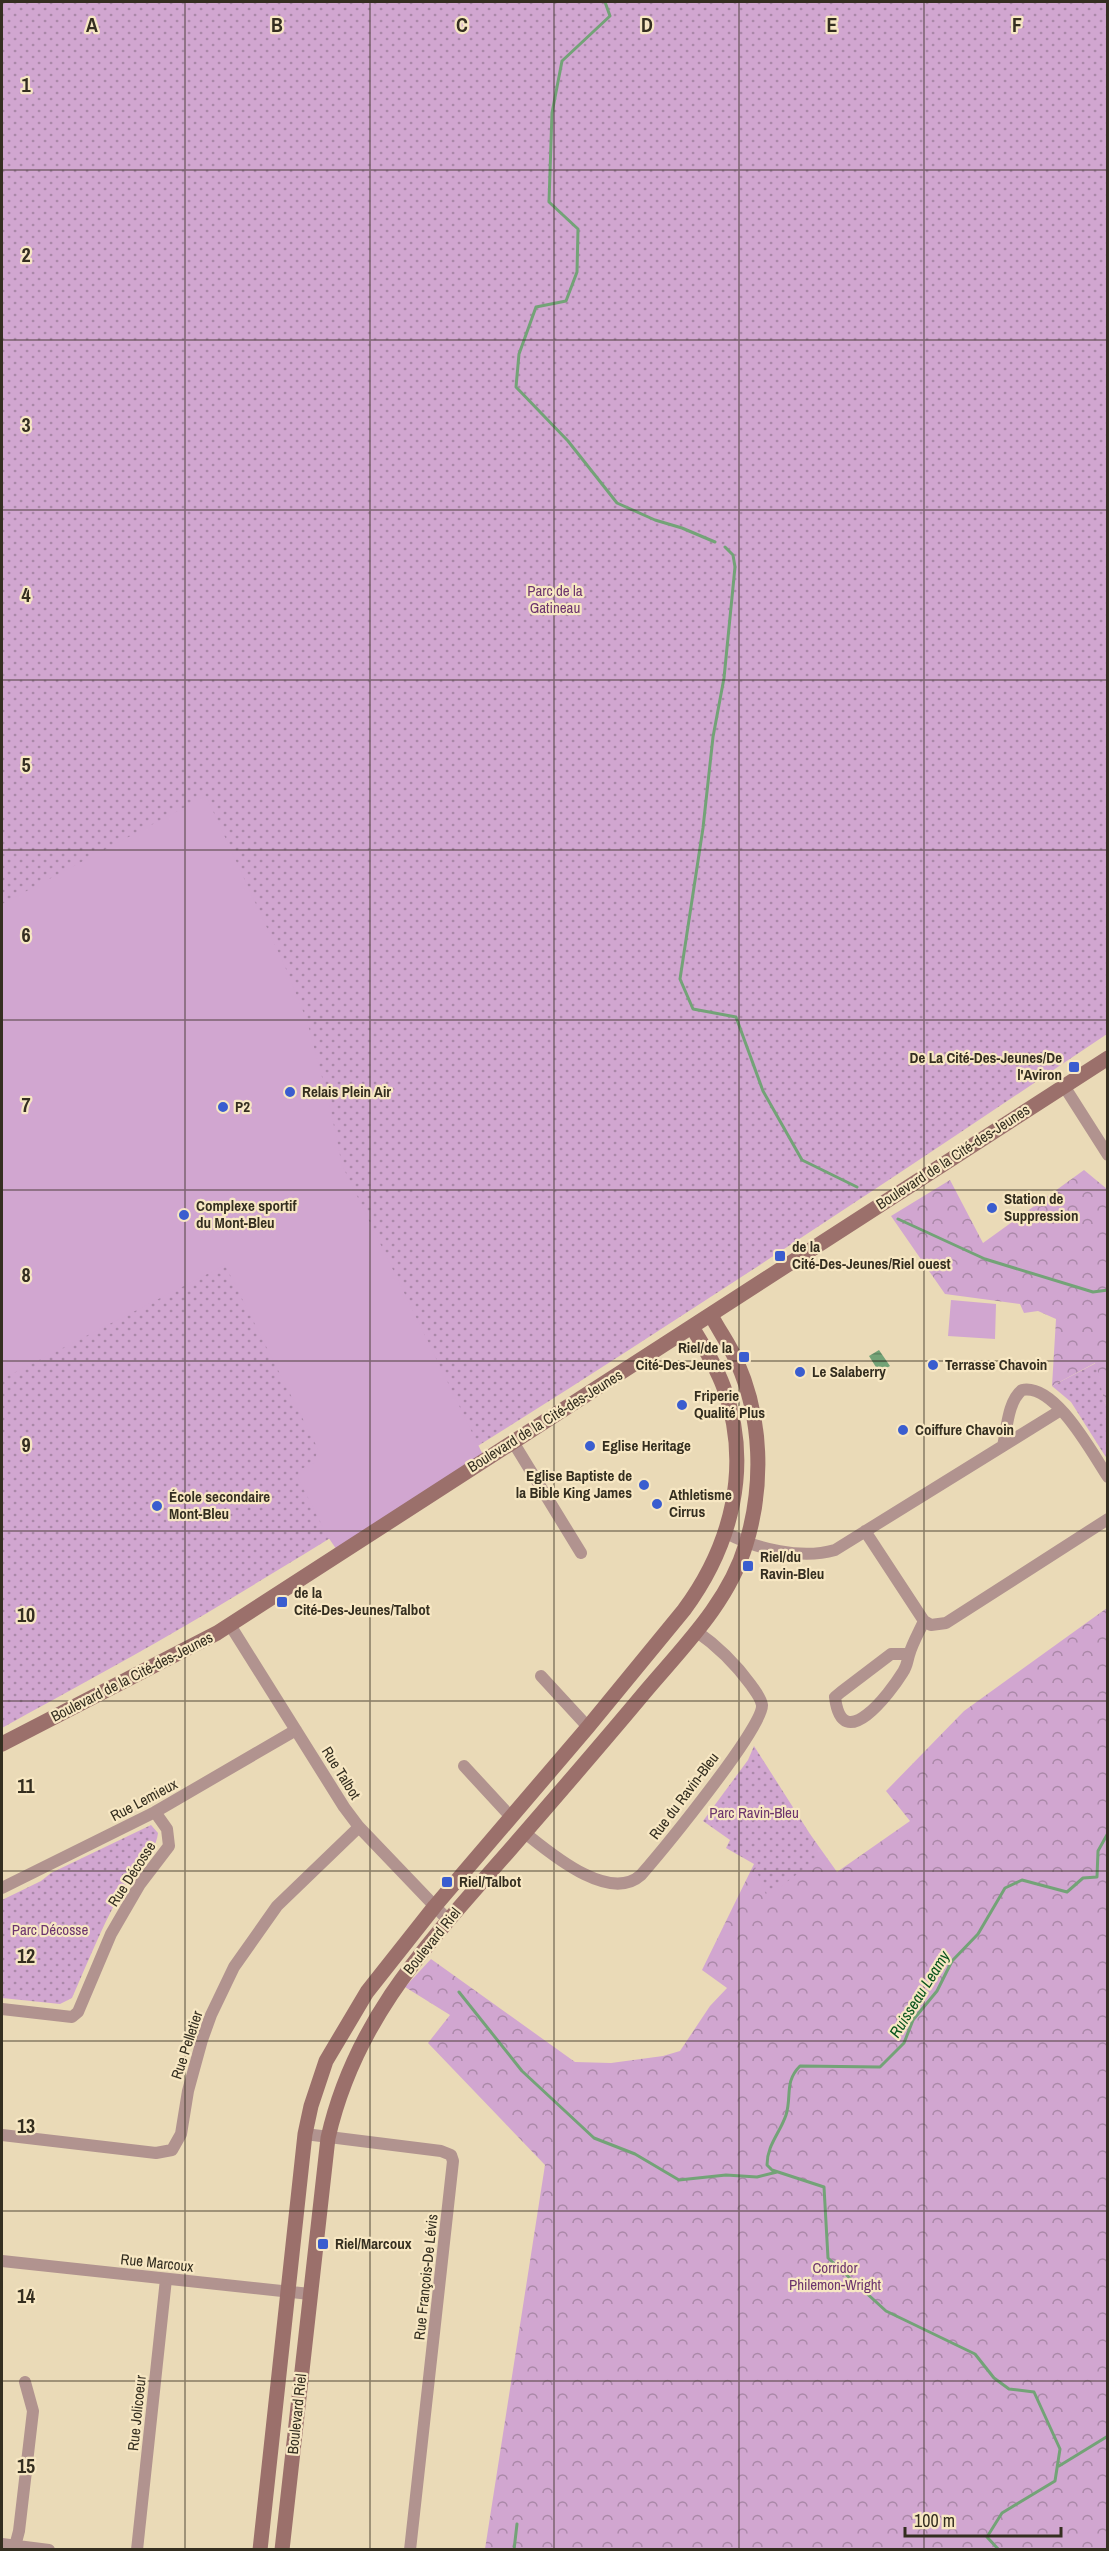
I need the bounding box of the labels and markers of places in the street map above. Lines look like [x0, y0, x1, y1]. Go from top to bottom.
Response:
place label: De La Cité-Des-Jeunes/De l'Aviron [910, 1047, 1062, 1085]
marker: De La Cité-Des-Jeunes/De l'Aviron [1067, 1060, 1081, 1074]
place label: Relais Plein Air [302, 1081, 391, 1102]
marker: Relais Plein Air [283, 1085, 297, 1099]
place label: P2 [235, 1096, 250, 1117]
marker: P2 [216, 1100, 230, 1114]
place label: Station de Suppression [1004, 1188, 1079, 1226]
place label: Complexe sportif du Mont-Bleu [196, 1195, 297, 1233]
marker: Station de Suppression [985, 1201, 999, 1215]
marker: Complexe sportif du Mont-Bleu [177, 1208, 191, 1222]
place label: de la Cité-Des-Jeunes/Riel ouest [792, 1236, 951, 1274]
marker: de la Cité-Des-Jeunes/Riel ouest [773, 1249, 787, 1263]
place label: Riel/de la Cité-Des-Jeunes [636, 1337, 732, 1375]
marker: Riel/de la Cité-Des-Jeunes [737, 1350, 751, 1364]
place label: Terrasse Chavoin [945, 1354, 1047, 1375]
marker: Terrasse Chavoin [926, 1358, 940, 1372]
place label: Le Salaberry [812, 1361, 886, 1382]
marker: Le Salaberry [793, 1365, 807, 1379]
place label: Friperie Qualité Plus [694, 1385, 765, 1423]
marker: Friperie Qualité Plus [675, 1398, 689, 1412]
place label: Coiffure Chavoin [915, 1419, 1014, 1440]
marker: Coiffure Chavoin [896, 1423, 910, 1437]
place label: Eglise Heritage [602, 1435, 691, 1456]
marker: Eglise Heritage [583, 1439, 597, 1453]
place label: Eglise Baptiste de la Bible King James [516, 1465, 632, 1503]
marker: Eglise Baptiste de la Bible King James [637, 1478, 651, 1492]
place label: Athletisme Cirrus [669, 1484, 732, 1522]
place label: École secondaire Mont-Bleu [169, 1486, 270, 1524]
marker: Athletisme Cirrus [650, 1497, 664, 1511]
marker: École secondaire Mont-Bleu [150, 1499, 164, 1513]
place label: Riel/du Ravin-Bleu [760, 1546, 824, 1584]
marker: Riel/du Ravin-Bleu [741, 1559, 755, 1573]
place label: de la Cité-Des-Jeunes/Talbot [294, 1582, 430, 1620]
marker: de la Cité-Des-Jeunes/Talbot [275, 1595, 289, 1609]
place label: Riel/Talbot [459, 1871, 521, 1892]
marker: Riel/Talbot [440, 1875, 454, 1889]
place label: Riel/Marcoux [335, 2233, 412, 2254]
marker: Riel/Marcoux [316, 2237, 330, 2251]

